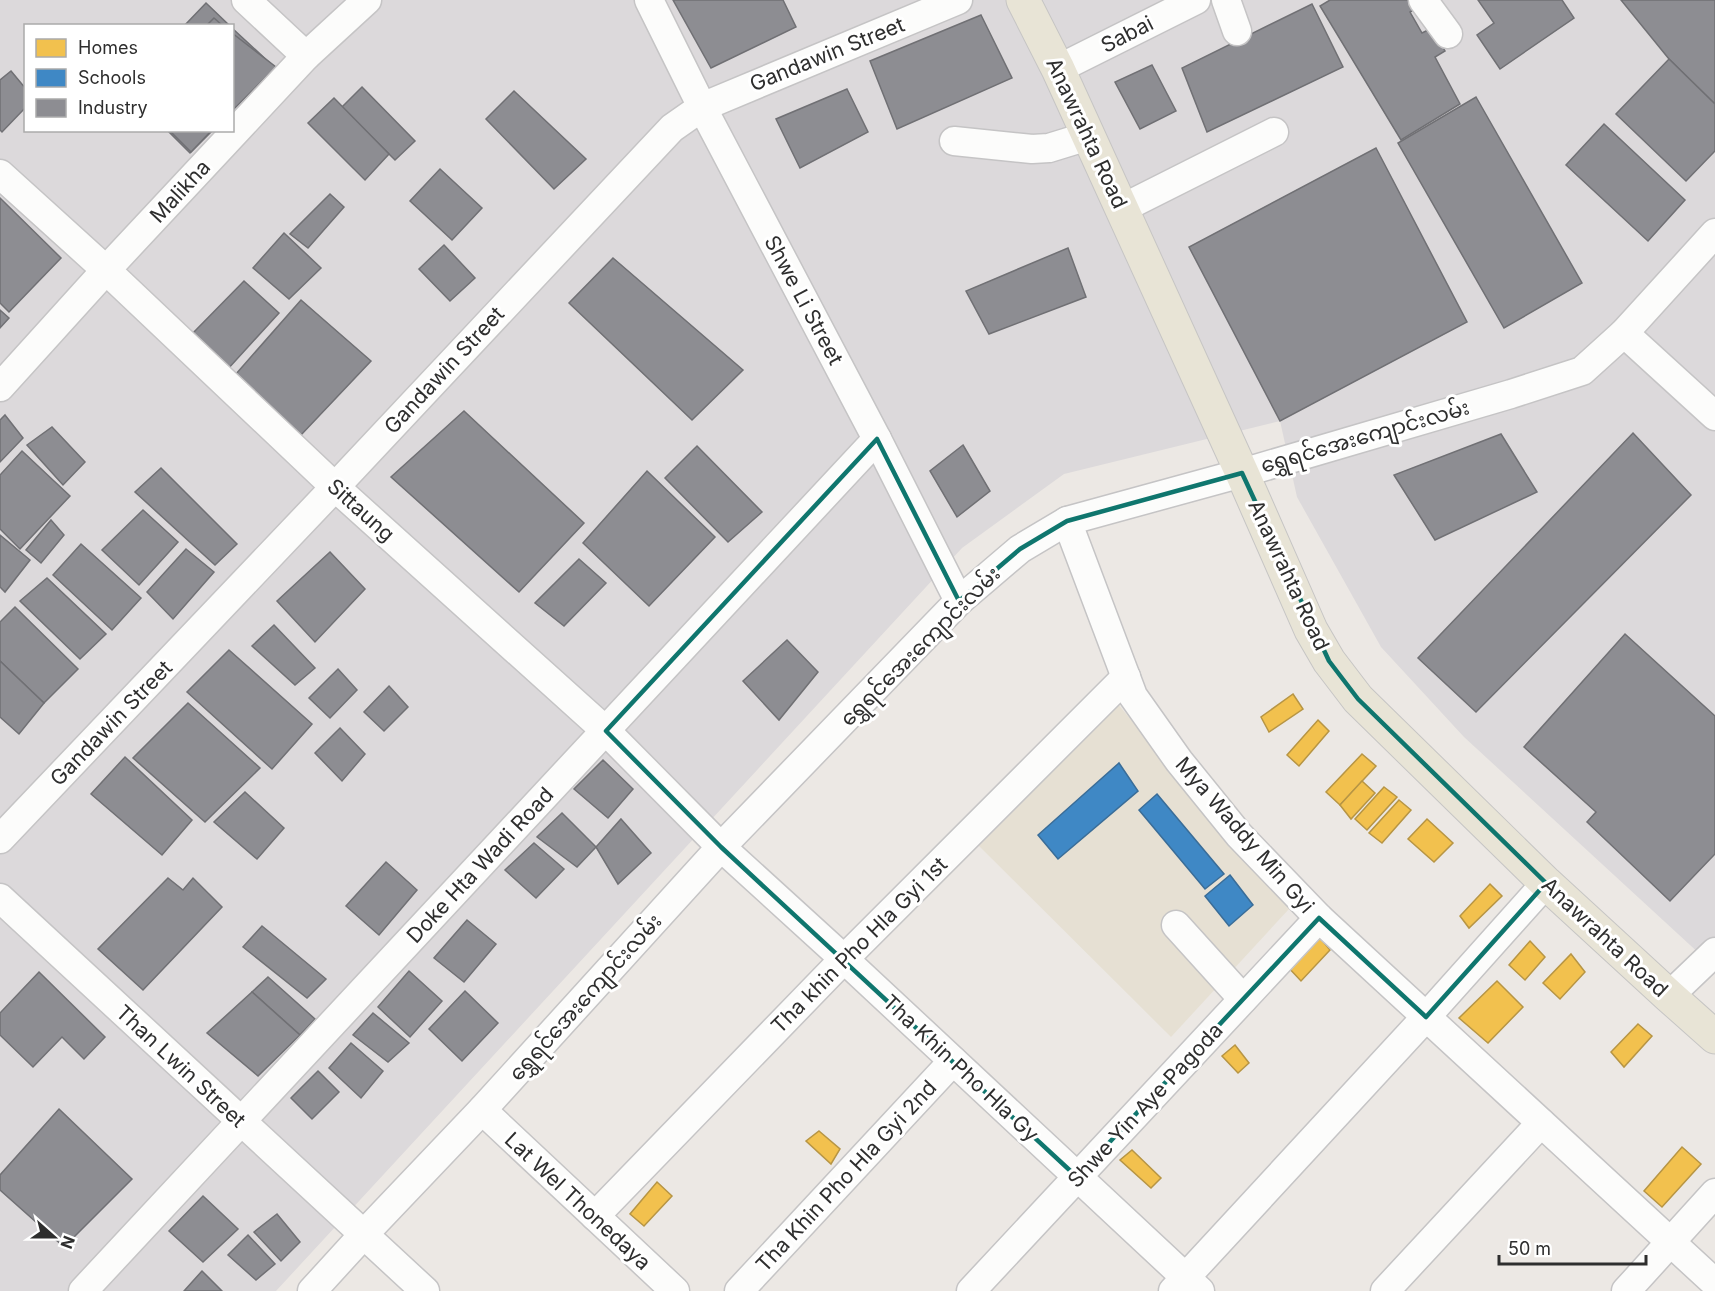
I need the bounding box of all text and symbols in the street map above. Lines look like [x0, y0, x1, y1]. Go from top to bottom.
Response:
street label: Sabai [1097, 10, 1157, 58]
street label: Gandawin Street [746, 12, 908, 96]
legend [24, 24, 234, 132]
text: Homes [78, 37, 138, 58]
street label: Anawrahta Road [1041, 54, 1133, 212]
text: Schools [78, 67, 146, 88]
text: Industry [78, 97, 148, 118]
street label: Malikha [145, 154, 215, 228]
street label: Shwe Li Street [759, 231, 849, 369]
street label: Gandawin Street [379, 301, 509, 439]
street label: ရွှေရင်အေးကျောင်းလမ်း [1257, 391, 1474, 484]
street label: Sittaung [322, 473, 400, 547]
street label: Anawrahta Road [1243, 496, 1335, 654]
street label: ရွှေရင်အေးကျောင်းလမ်း [833, 559, 1009, 735]
street label: Gandawin Street [45, 655, 177, 791]
street label: Mya Waddy Min Gyi [1171, 752, 1319, 918]
street label: Doke Hta Wadi Road [401, 782, 559, 948]
street label: Tha khin Pho Hla Gyi 1st [766, 852, 952, 1038]
street label: Anawrahta Road [1537, 872, 1673, 1002]
street label: ရွှေရင်အေးကျောင်းလမ်း [501, 906, 671, 1090]
street label: Tha Khin Pho Hla Gy [878, 989, 1044, 1147]
street label: Than Lwin Street [111, 1000, 251, 1132]
street label: Shwe Yin Aye Pagoda [1062, 1018, 1228, 1192]
street label: Tha Khin Pho Hla Gyi 2nd [751, 1075, 941, 1277]
street label: Lat Wel Thonedaya [500, 1127, 656, 1275]
north arrow [24, 1207, 84, 1267]
scale bar [1499, 1228, 1646, 1266]
text: N [56, 1233, 80, 1252]
text: 50 m [1508, 1238, 1551, 1259]

